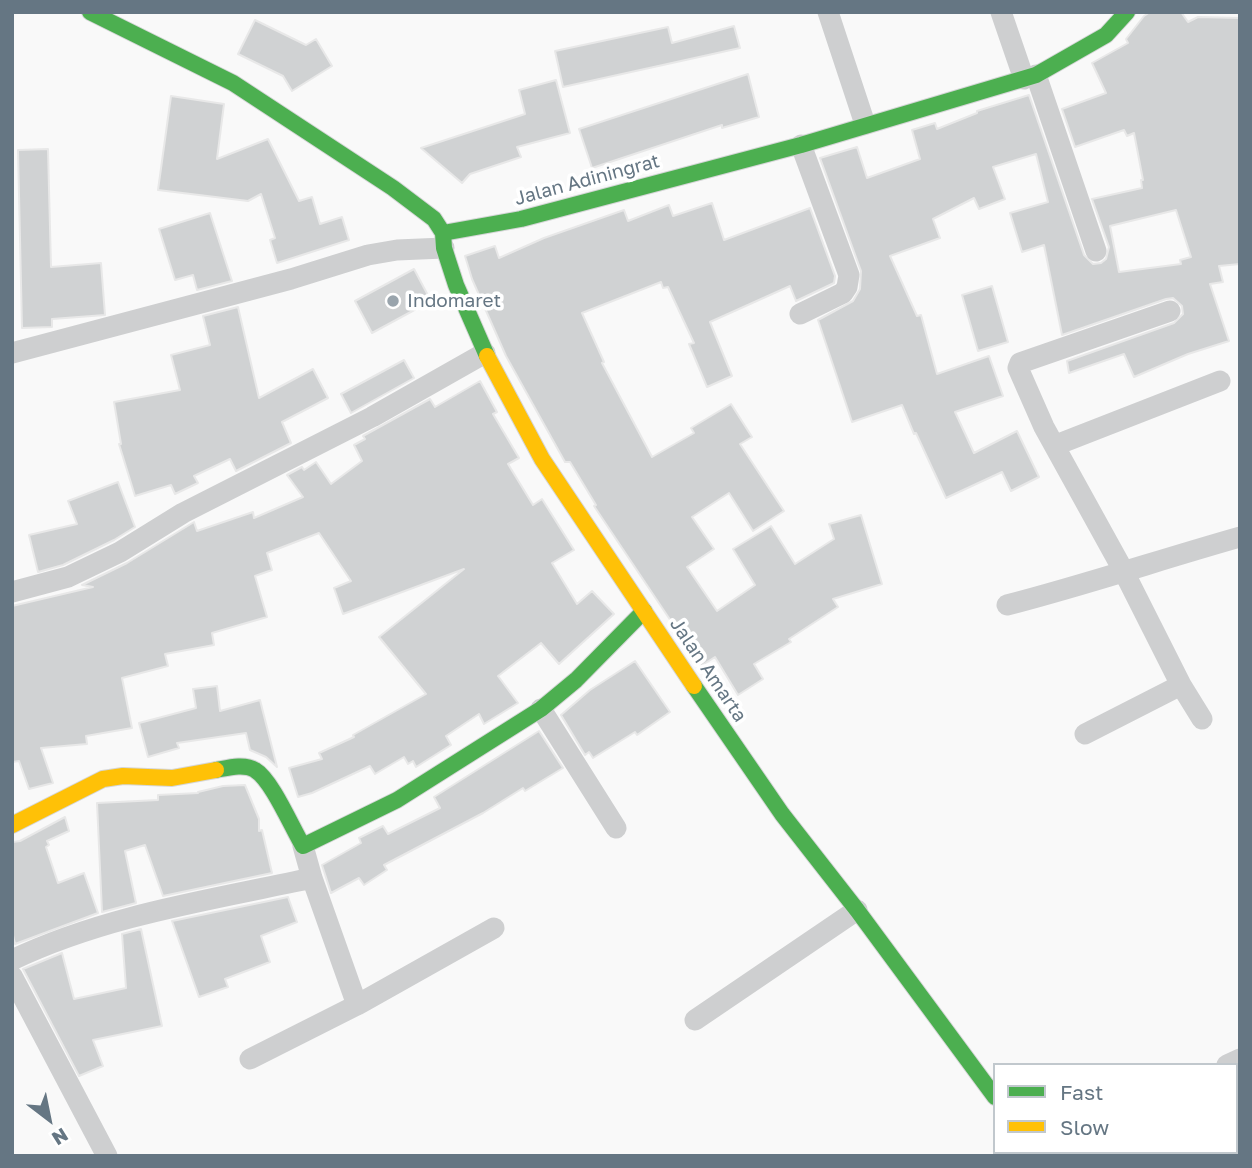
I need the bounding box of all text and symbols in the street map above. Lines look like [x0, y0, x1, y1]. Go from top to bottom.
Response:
street label: Jalan Adiningrat [512, 150, 662, 210]
place label: Indomaret [407, 290, 501, 312]
marker: Indomaret [385, 293, 401, 309]
street label: Jalan Amarta [665, 613, 751, 727]
legend [993, 1063, 1238, 1154]
text: Fast [1060, 1079, 1103, 1105]
north arrow [14, 1084, 84, 1154]
text: Slow [1060, 1114, 1109, 1140]
text: N [48, 1124, 73, 1151]

